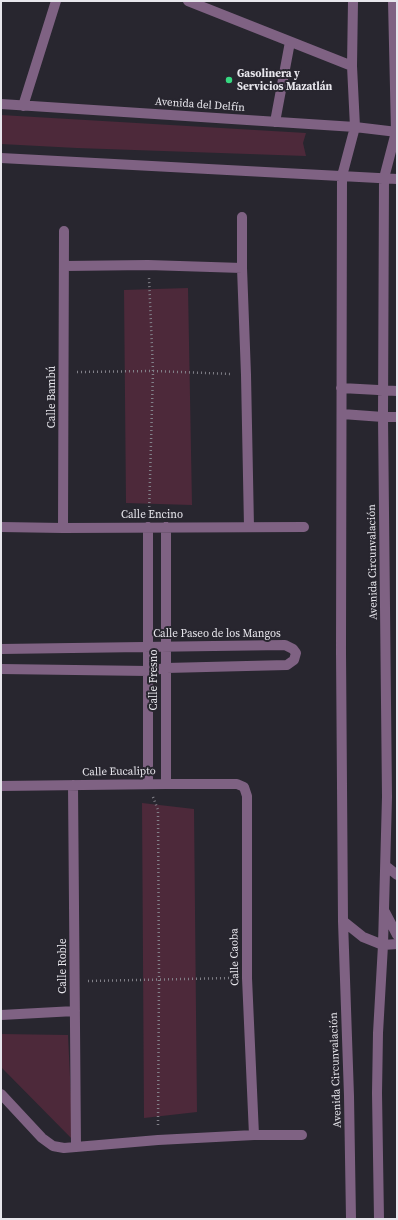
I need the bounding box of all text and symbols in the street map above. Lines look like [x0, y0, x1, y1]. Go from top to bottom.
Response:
place label: Gasolinera y Servicios Mazatlán [237, 67, 332, 93]
marker: Gasolinera y Servicios Mazatlán [224, 75, 234, 85]
street label: Avenida del Delfín [155, 95, 245, 115]
street label: Calle Bambú [45, 366, 59, 428]
street label: Avenida Circunvalación [365, 504, 381, 620]
street label: Calle Encino [121, 508, 183, 522]
street label: Calle Paseo de los Mangos [153, 627, 281, 641]
street label: Calle Fresno [147, 649, 161, 711]
street label: Calle Eucalipto [82, 765, 156, 779]
street label: Calle Caoba [228, 928, 242, 986]
street label: Calle Roble [56, 938, 70, 994]
street label: Avenida Circunvalación [327, 1012, 345, 1128]

